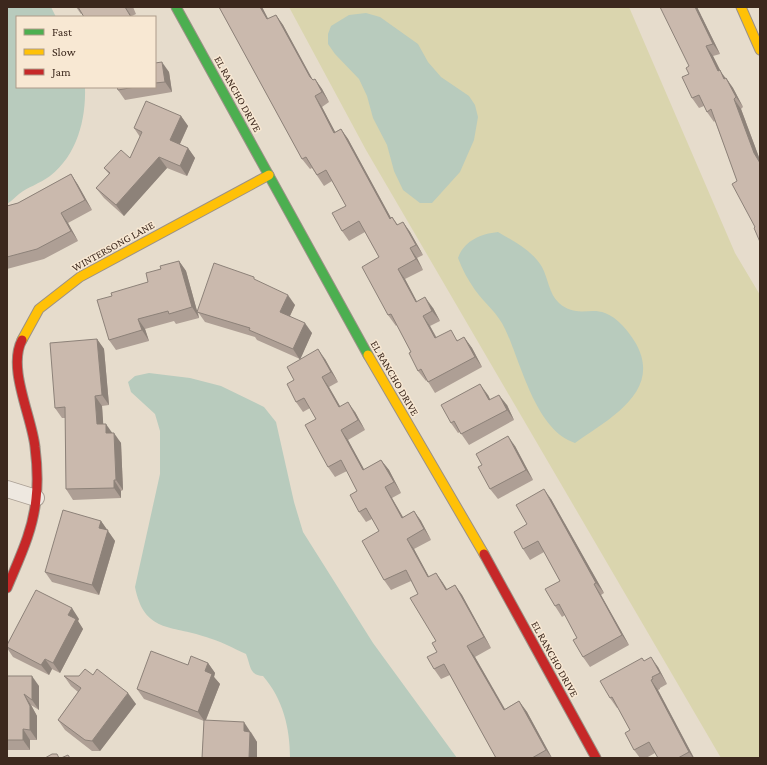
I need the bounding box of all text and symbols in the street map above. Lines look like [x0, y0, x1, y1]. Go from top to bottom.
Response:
legend [16, 16, 156, 88]
text: Fast [52, 25, 73, 39]
text: Slow [52, 45, 76, 59]
street label: EL RANCHO DRIVE [212, 54, 264, 134]
text: Jam [51, 65, 71, 79]
street label: WINTERSONG LANE [70, 218, 156, 274]
street label: EL RANCHO DRIVE [369, 338, 421, 418]
street label: EL RANCHO DRIVE [529, 619, 581, 699]

